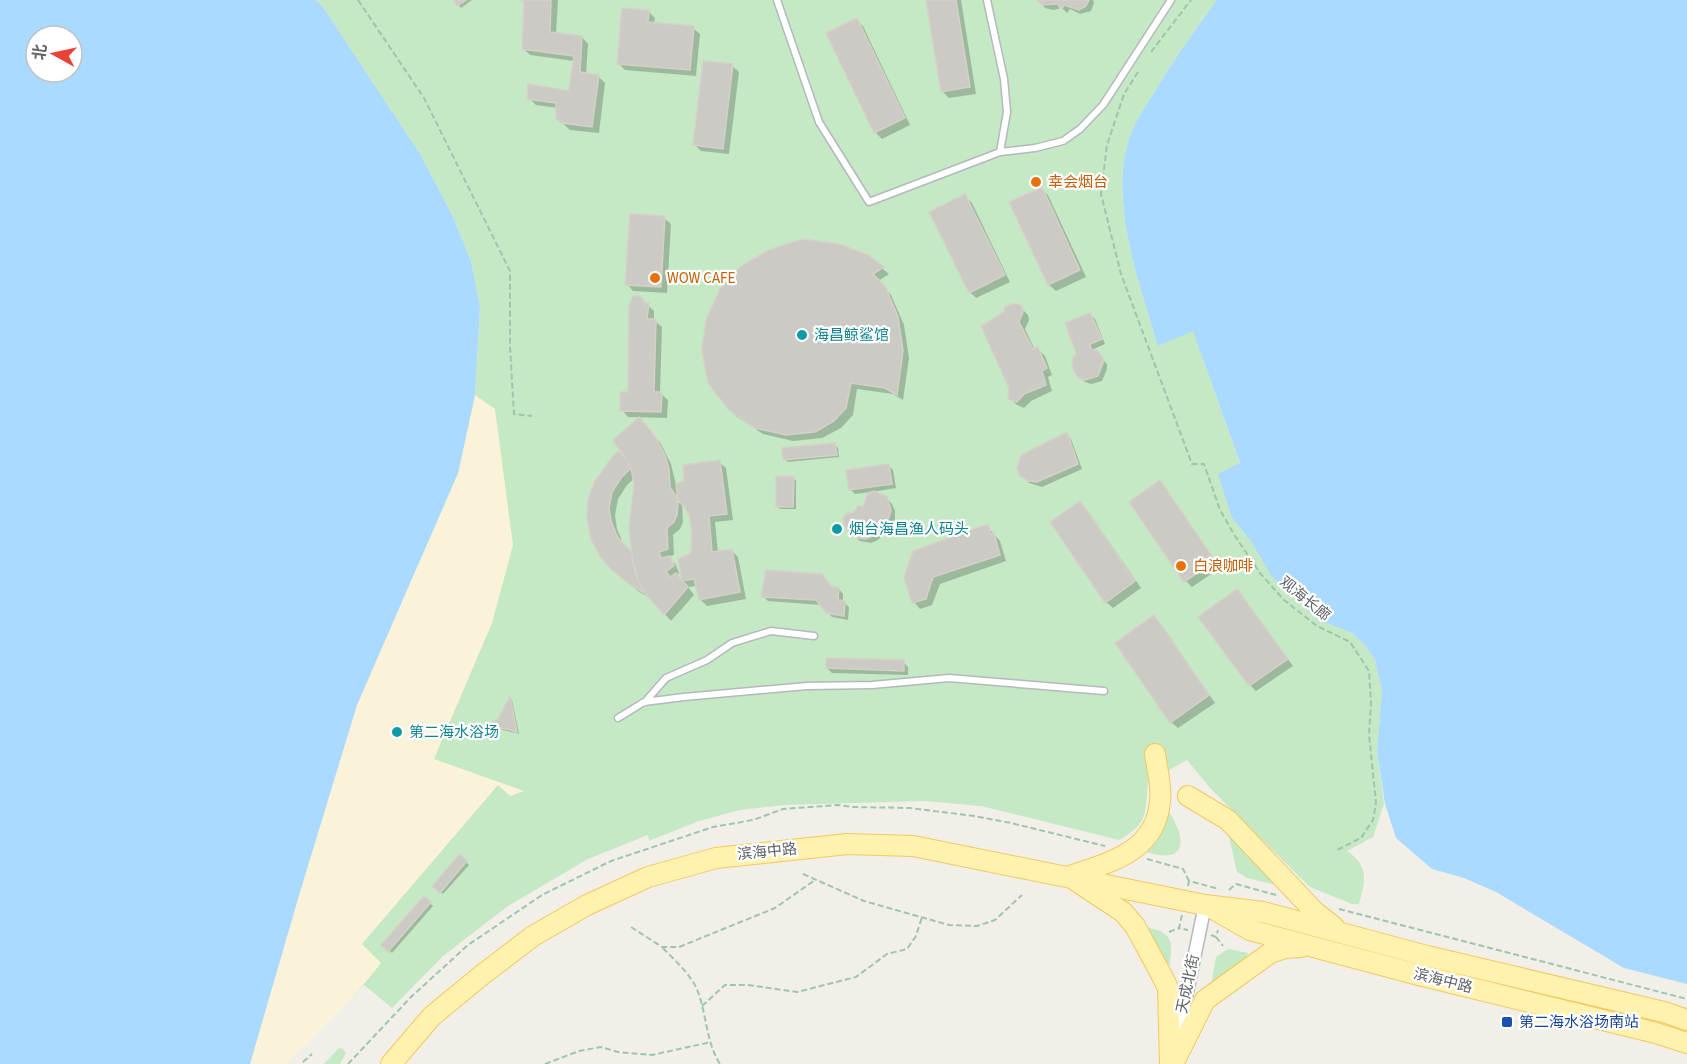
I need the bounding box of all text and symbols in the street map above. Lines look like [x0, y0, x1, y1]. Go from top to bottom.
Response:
north arrow [24, 24, 84, 84]
text: 北 [28, 43, 52, 62]
place label: 幸会烟台 [1048, 172, 1108, 193]
marker: 幸会烟台 [1029, 175, 1043, 189]
place label: WOW CAFE [667, 268, 735, 289]
marker: WOW CAFE [648, 271, 662, 285]
place label: 海昌鲸鲨馆 [814, 325, 889, 346]
marker: 海昌鲸鲨馆 [795, 328, 809, 342]
place label: 烟台海昌渔人码头 [849, 519, 969, 540]
marker: 烟台海昌渔人码头 [830, 522, 844, 536]
place label: 白浪咖啡 [1193, 556, 1253, 577]
marker: 白浪咖啡 [1174, 559, 1188, 573]
street label: 观海长廊 [1275, 572, 1335, 626]
place label: 第二海水浴场 [409, 722, 499, 743]
marker: 第二海水浴场 [390, 725, 404, 739]
street label: 滨海中路 [736, 838, 798, 866]
street label: 天成北街 [1171, 952, 1205, 1016]
street label: 滨海中路 [1411, 964, 1475, 998]
place label: 第二海水浴场南站 [1519, 1012, 1639, 1033]
marker: 第二海水浴场南站 [1500, 1015, 1514, 1029]

